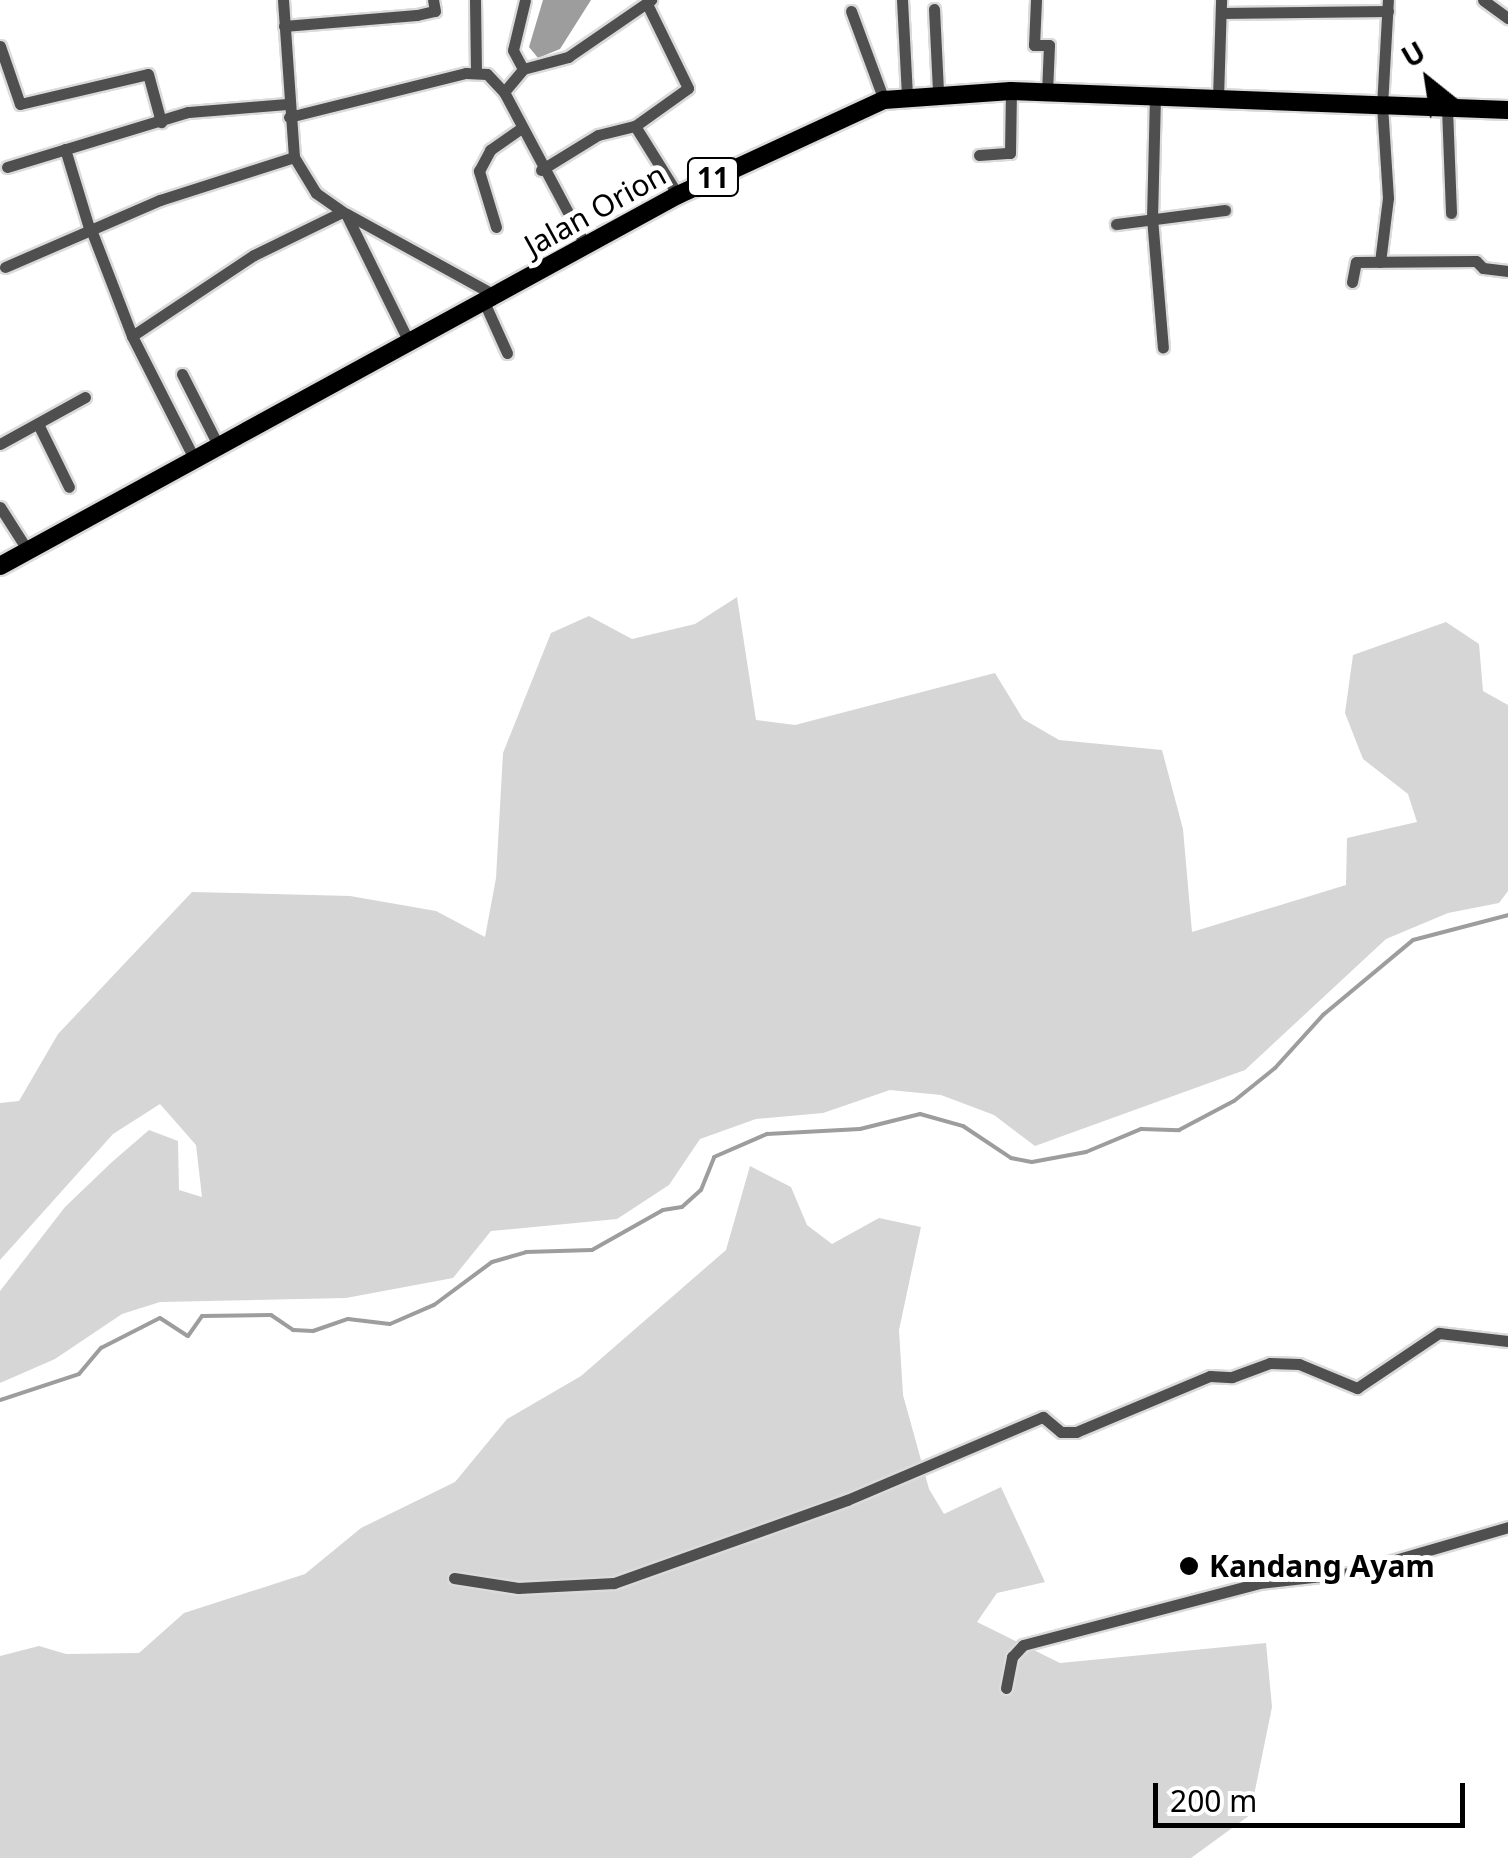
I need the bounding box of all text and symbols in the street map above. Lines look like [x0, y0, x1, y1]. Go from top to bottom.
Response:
north arrow [1378, 30, 1478, 130]
text: U [1394, 32, 1432, 76]
road number: 11 [686, 154, 740, 200]
street label: Jalan Orion [518, 156, 672, 264]
place label: Kandang Ayam [1209, 1548, 1435, 1584]
marker: Kandang Ayam [1178, 1555, 1200, 1577]
scale bar [1158, 1763, 1470, 1825]
text: 200 m [1170, 1780, 1257, 1821]

